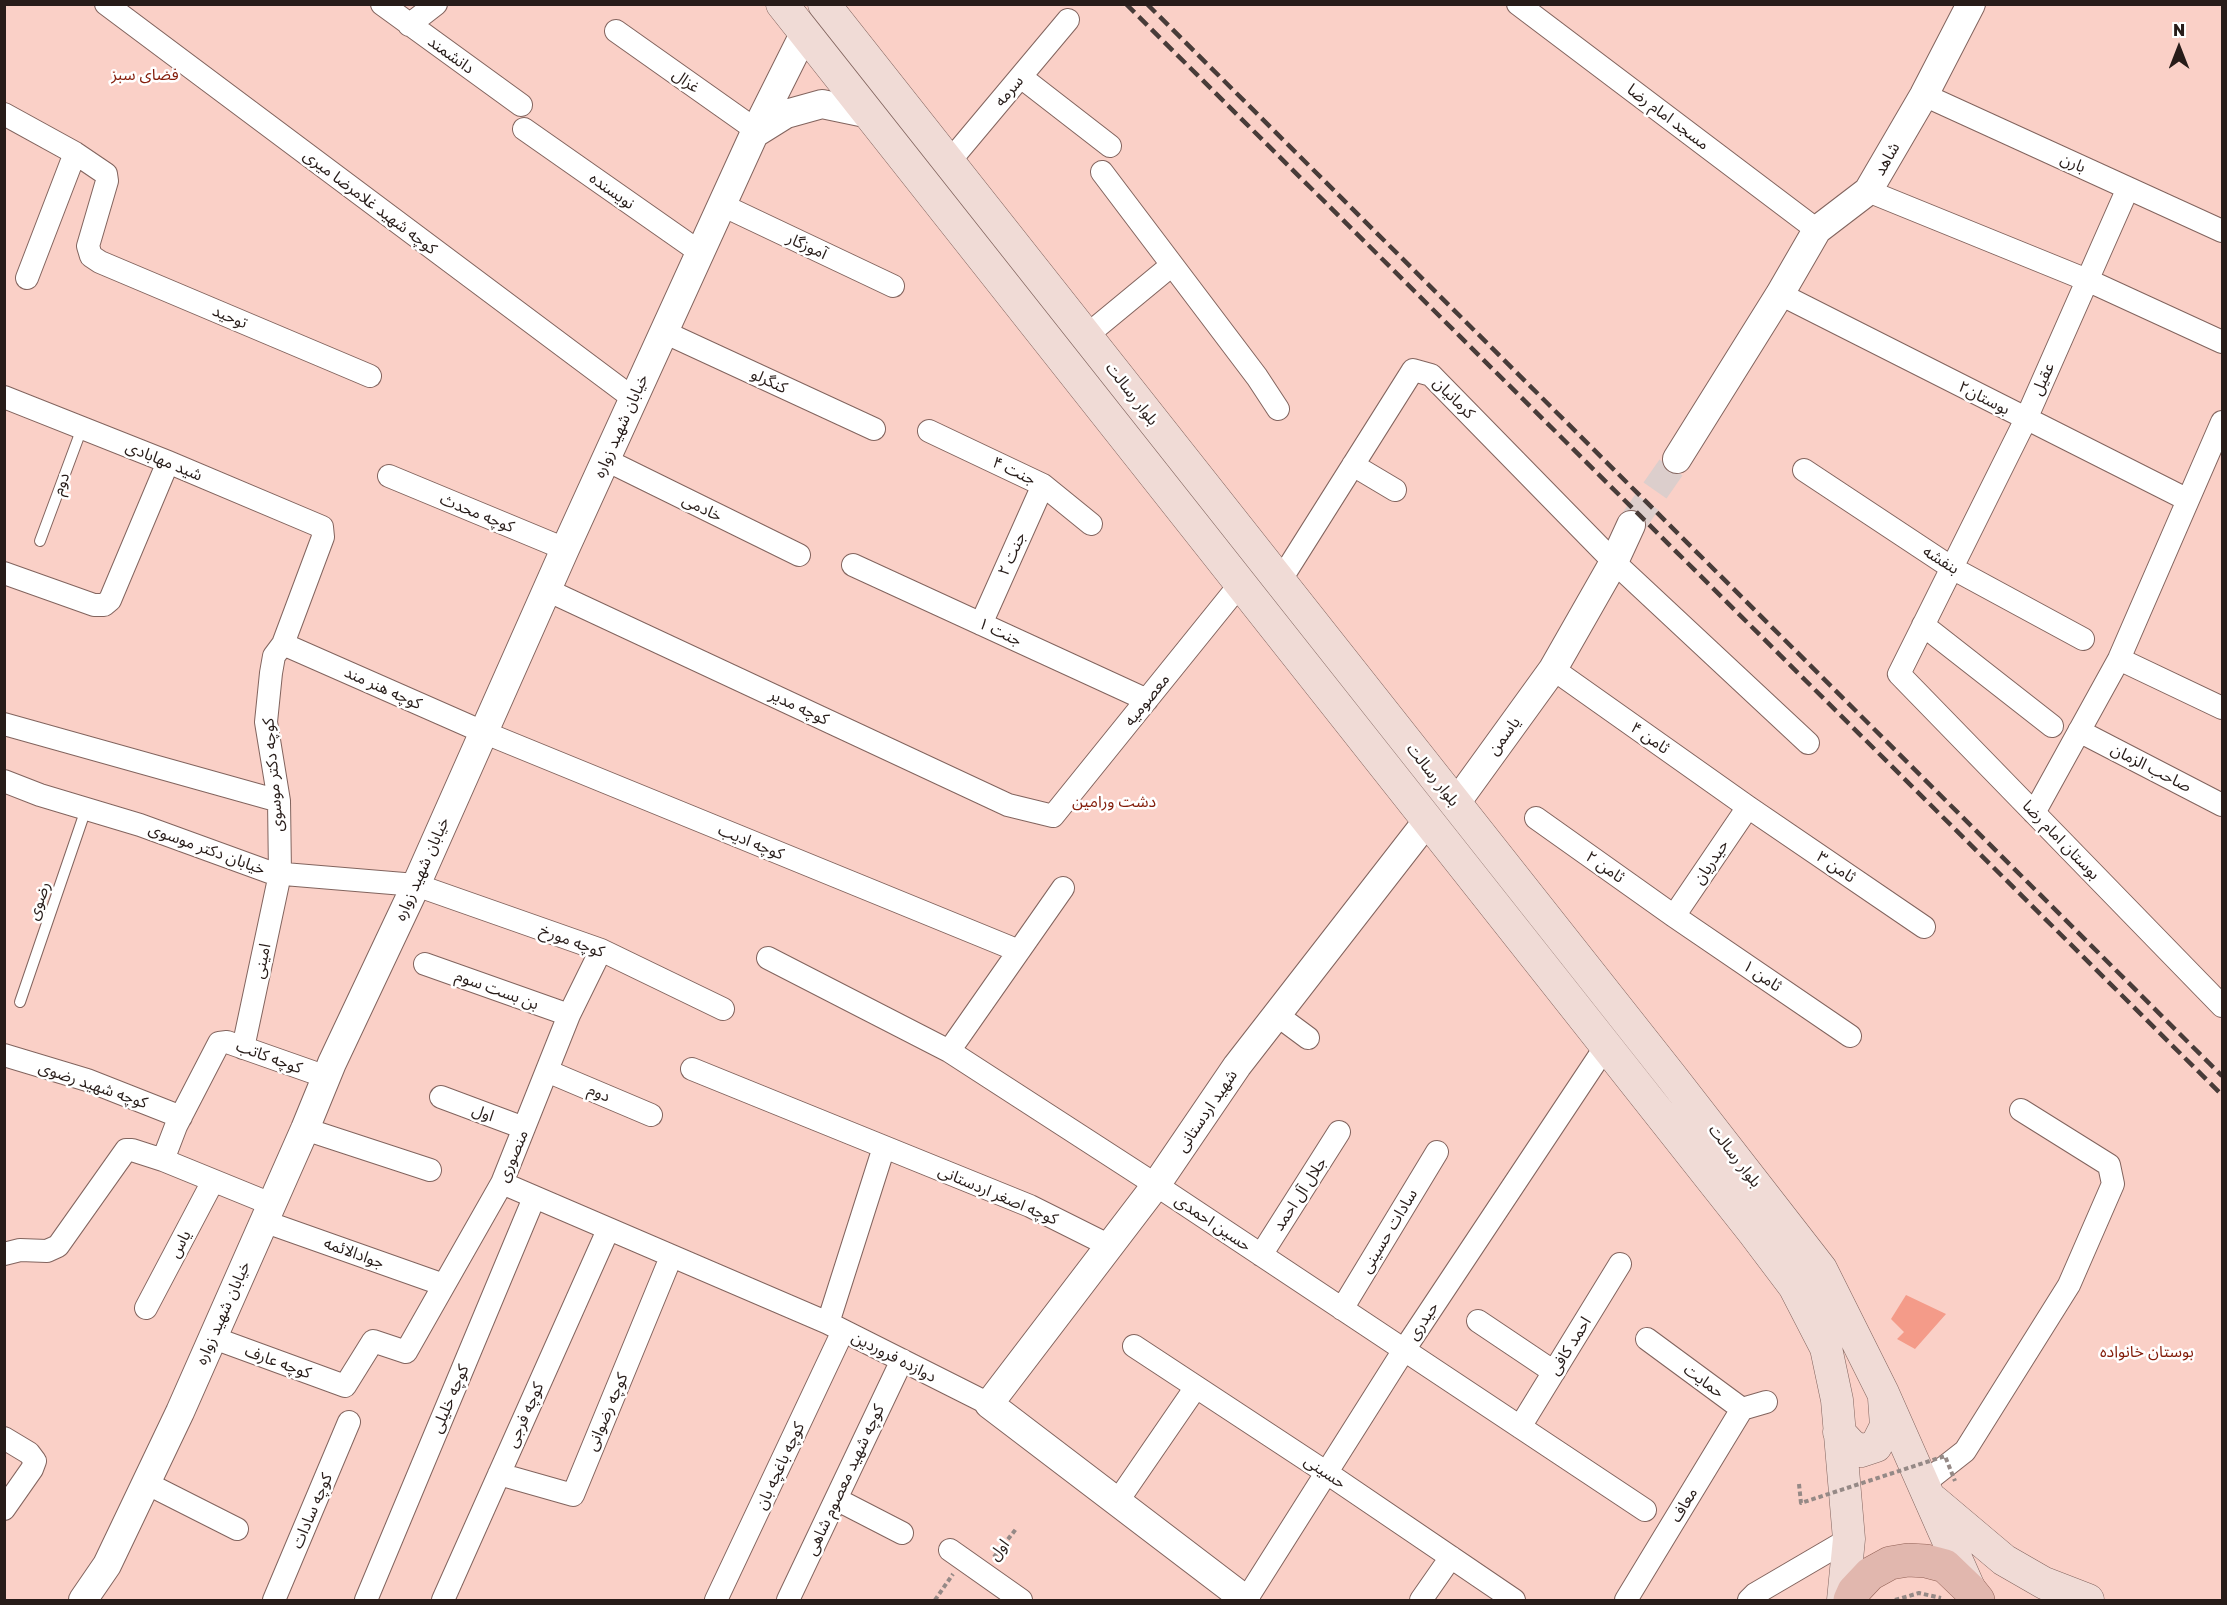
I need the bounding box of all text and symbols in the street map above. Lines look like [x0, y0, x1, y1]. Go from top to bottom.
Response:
north arrow [2149, 18, 2209, 78]
text: N [2173, 20, 2185, 40]
street label: دانشمند [424, 32, 478, 78]
park label: فضای سبز [111, 65, 179, 85]
street label: غزال [669, 65, 703, 97]
street label: سرمه [991, 72, 1027, 110]
street label: مسجد امام رضا [1623, 80, 1713, 154]
street label: شاهد [1870, 139, 1904, 179]
street label: کوچه شهید غلامرضا میری [299, 145, 441, 259]
street label: بارن [2057, 149, 2089, 177]
street label: نویسنده [586, 169, 638, 213]
street label: آموزگار [784, 228, 830, 264]
street label: توحید [210, 301, 250, 333]
street label: بلوار رسالت [1101, 359, 1163, 429]
street label: عقیل [2027, 360, 2059, 398]
street label: کنگرلو [748, 364, 790, 398]
street label: خیابان شهید زواره [590, 371, 652, 481]
street label: کرمانیان [1429, 373, 1479, 423]
street label: بوستان۲ [1955, 377, 2013, 419]
street label: شید مهابادی [123, 437, 205, 485]
street label: جنت ۴ [989, 453, 1039, 489]
street label: دوم [48, 470, 74, 498]
street label: کوچه محدث [437, 489, 517, 537]
street label: خادمی [679, 490, 725, 526]
street label: جنت ۲ [994, 529, 1030, 579]
street label: بنفشه [1919, 542, 1963, 578]
street label: جنت ۱ [975, 614, 1025, 650]
street label: کوچه هنر مند [341, 662, 425, 714]
street label: معصومیه [1120, 670, 1174, 730]
street label: کوچه مدیر [766, 685, 832, 729]
street label: یاسمن [1484, 713, 1524, 759]
street label: کوچه دکتر موسوی [258, 717, 288, 833]
street label: ثامن ۴ [1627, 718, 1673, 758]
street label: بلوار رسالت [1402, 740, 1464, 810]
street label: صاحب الزمان [2108, 740, 2194, 796]
park label: دشت ورامین [1072, 792, 1156, 812]
street label: بوستان امام رضا [2018, 796, 2104, 884]
street label: خیابان شهید زواره [391, 814, 453, 924]
street label: خیابان دکتر موسوی [146, 819, 268, 879]
street label: کوچه ادیب [715, 820, 787, 864]
street label: حیدریان [1689, 836, 1733, 888]
street label: ثامن ۲ [1582, 847, 1628, 887]
street label: ثامن ۳ [1813, 847, 1859, 887]
street label: رضوی [23, 879, 55, 923]
street label: کوچه مورخ [537, 920, 607, 962]
street label: امینی [249, 942, 275, 980]
street label: ثامن ۱ [1739, 956, 1785, 996]
street label: بن بست سوم [453, 966, 541, 1014]
street label: کوچه کاتب [233, 1036, 305, 1078]
street label: کوچه شهید رضوی [36, 1057, 150, 1113]
street label: شهید اردستانی [1172, 1066, 1242, 1156]
street label: دوم [585, 1080, 613, 1106]
street label: اول [469, 1100, 497, 1126]
street label: بلوار رسالت [1704, 1121, 1766, 1191]
street label: منصوری [493, 1127, 533, 1185]
street label: جلال آل احمد [1269, 1154, 1331, 1234]
street label: کوچه اصغر اردستانی [935, 1161, 1061, 1229]
street label: سادات حسینی [1356, 1185, 1422, 1277]
street label: حسین احمدی [1171, 1190, 1255, 1256]
street label: یاس [165, 1227, 195, 1261]
street label: جوادالائمه [321, 1233, 387, 1273]
street label: خیابان شهید زواره [192, 1258, 254, 1368]
street label: حیدری [1403, 1298, 1443, 1344]
street label: احمد کافی [1545, 1313, 1595, 1379]
street label: دوازده فروردین [849, 1328, 939, 1386]
street label: کوچه عارف [242, 1341, 314, 1383]
park label: بوستان خانواده [2100, 1342, 2194, 1362]
street label: حمایت [1680, 1360, 1728, 1402]
street label: کوچه خلیلی [427, 1362, 473, 1436]
street label: کوچه رضوانی [582, 1370, 632, 1454]
street label: کوچه فرجی [502, 1379, 548, 1451]
street label: کوچه شهید معصوم شاهی [802, 1402, 888, 1558]
street label: کوچه باغچه بان [751, 1419, 809, 1513]
street label: حسینی [1300, 1451, 1350, 1493]
street label: کوچه سادات [288, 1470, 336, 1552]
street label: معاف [1666, 1484, 1702, 1526]
street label: اول [985, 1535, 1013, 1565]

